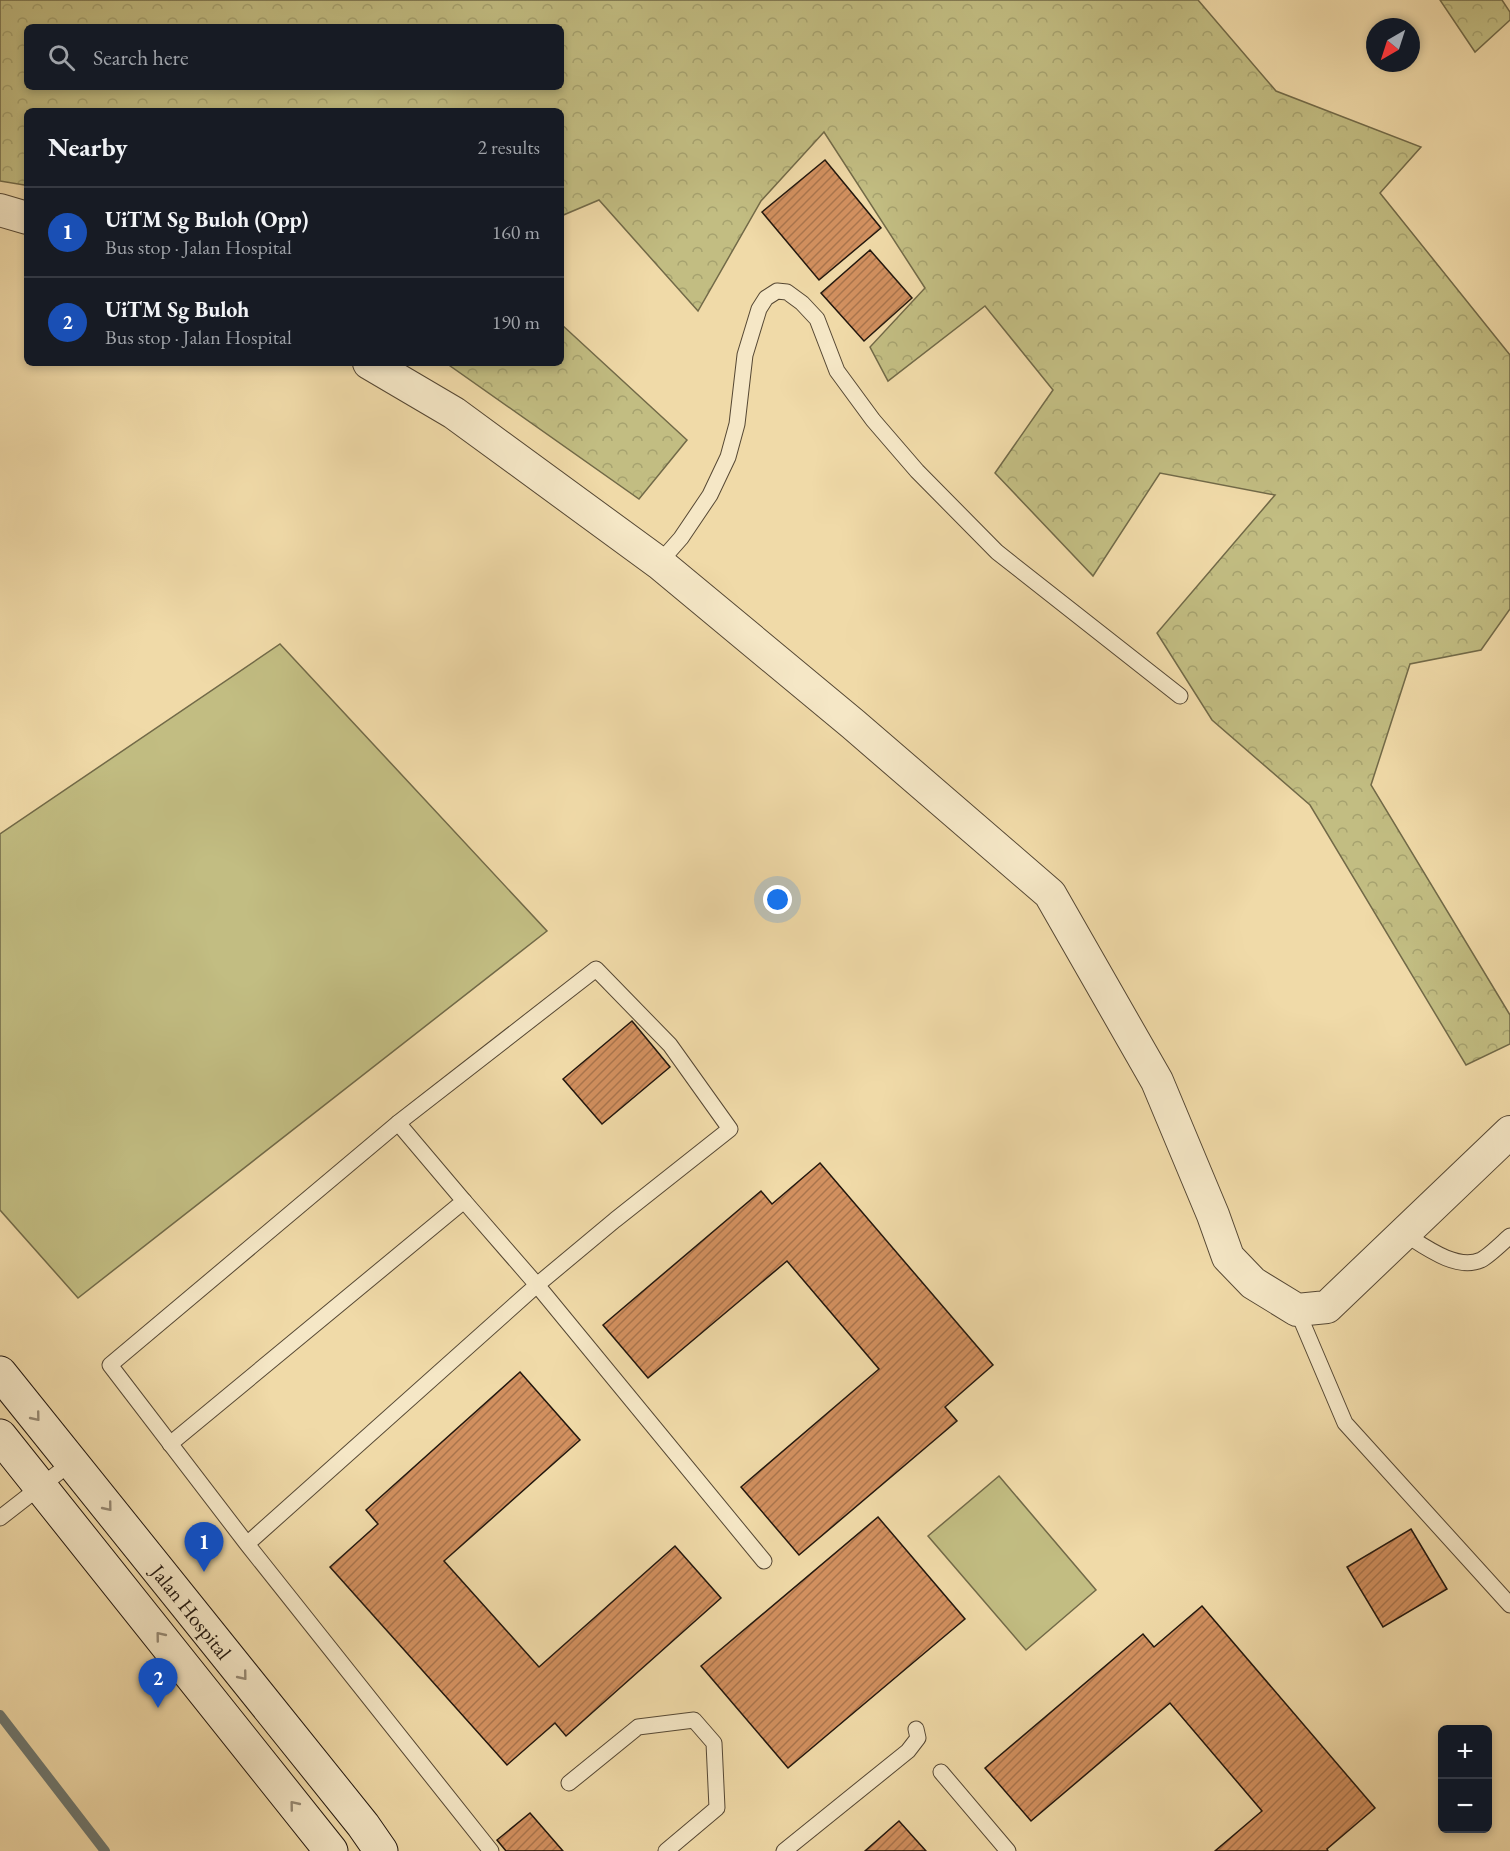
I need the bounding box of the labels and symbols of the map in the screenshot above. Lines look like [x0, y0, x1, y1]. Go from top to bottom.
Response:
north arrow [1366, 18, 1420, 72]
your location [763, 885, 792, 914]
one-way arrow [28, 1410, 39, 1421]
one-way arrow [101, 1501, 112, 1512]
pin: 1 [184, 1522, 224, 1572]
street label: Jalan Hospital [144, 1557, 238, 1665]
one-way arrow [156, 1632, 167, 1643]
pin: 2 [138, 1658, 178, 1708]
one-way arrow [236, 1669, 247, 1680]
one-way arrow [291, 1801, 302, 1812]

